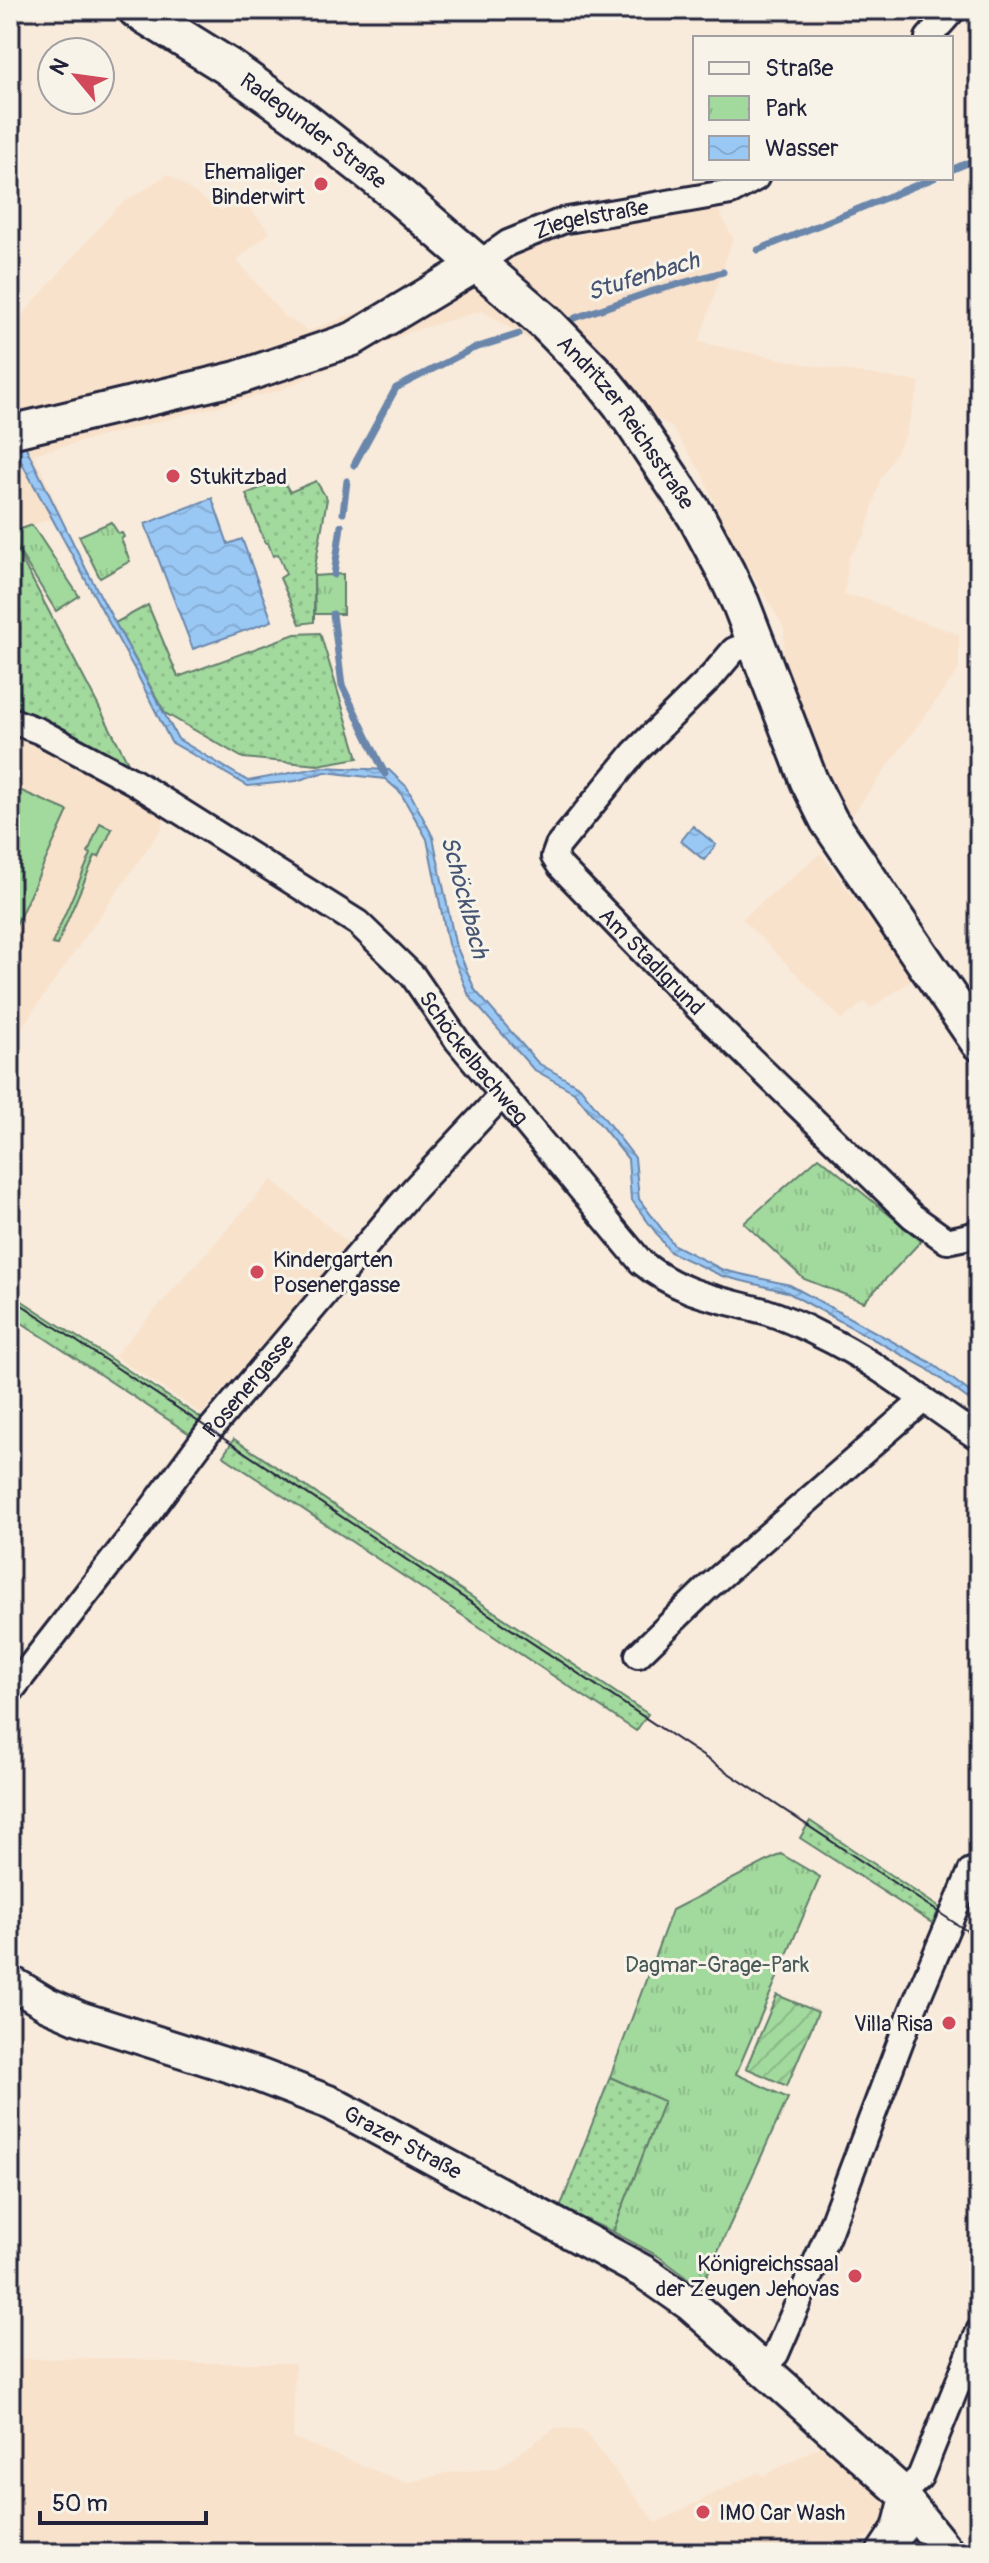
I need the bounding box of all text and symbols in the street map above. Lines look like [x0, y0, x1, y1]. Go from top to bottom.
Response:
north arrow [36, 36, 116, 116]
legend [693, 36, 953, 180]
text: N [44, 53, 75, 80]
text: Straße [765, 54, 833, 83]
street label: Radegunder Straße [234, 67, 392, 195]
text: Park [765, 94, 807, 123]
text: Wasser [765, 134, 839, 163]
place label: Ehemaliger Binderwirt [204, 158, 305, 211]
marker: Ehemaliger Binderwirt [312, 175, 330, 193]
street label: Ziegelstraße [530, 193, 651, 246]
water label: Stufenbach [584, 245, 704, 307]
street label: Andritzer Reichsstraße [551, 330, 701, 515]
place label: Stukitzbad [189, 463, 287, 491]
marker: Stukitzbad [164, 467, 182, 485]
water label: Schöcklbach [434, 833, 495, 963]
street label: Am Stadlgrund [593, 902, 710, 1021]
street label: Schöckelbachweg [413, 986, 534, 1131]
place label: Kindergarten Posenergasse [273, 1246, 400, 1299]
marker: Kindergarten Posenergasse [248, 1263, 266, 1281]
street label: Posenergasse [197, 1328, 300, 1444]
park label: Dagmar-Grage-Park [625, 1951, 809, 1979]
place label: Villa Risa [854, 2010, 933, 2038]
marker: Villa Risa [940, 2014, 958, 2032]
street label: Grazer Straße [339, 2100, 467, 2186]
place label: Königreichssaal der Zeugen Jehovas [655, 2250, 839, 2303]
marker: Königreichssaal der Zeugen Jehovas [846, 2267, 864, 2285]
scale bar [40, 2475, 206, 2525]
text: 50 m [52, 2489, 108, 2518]
place label: IMO Car Wash [719, 2499, 845, 2527]
marker: IMO Car Wash [694, 2503, 712, 2521]

